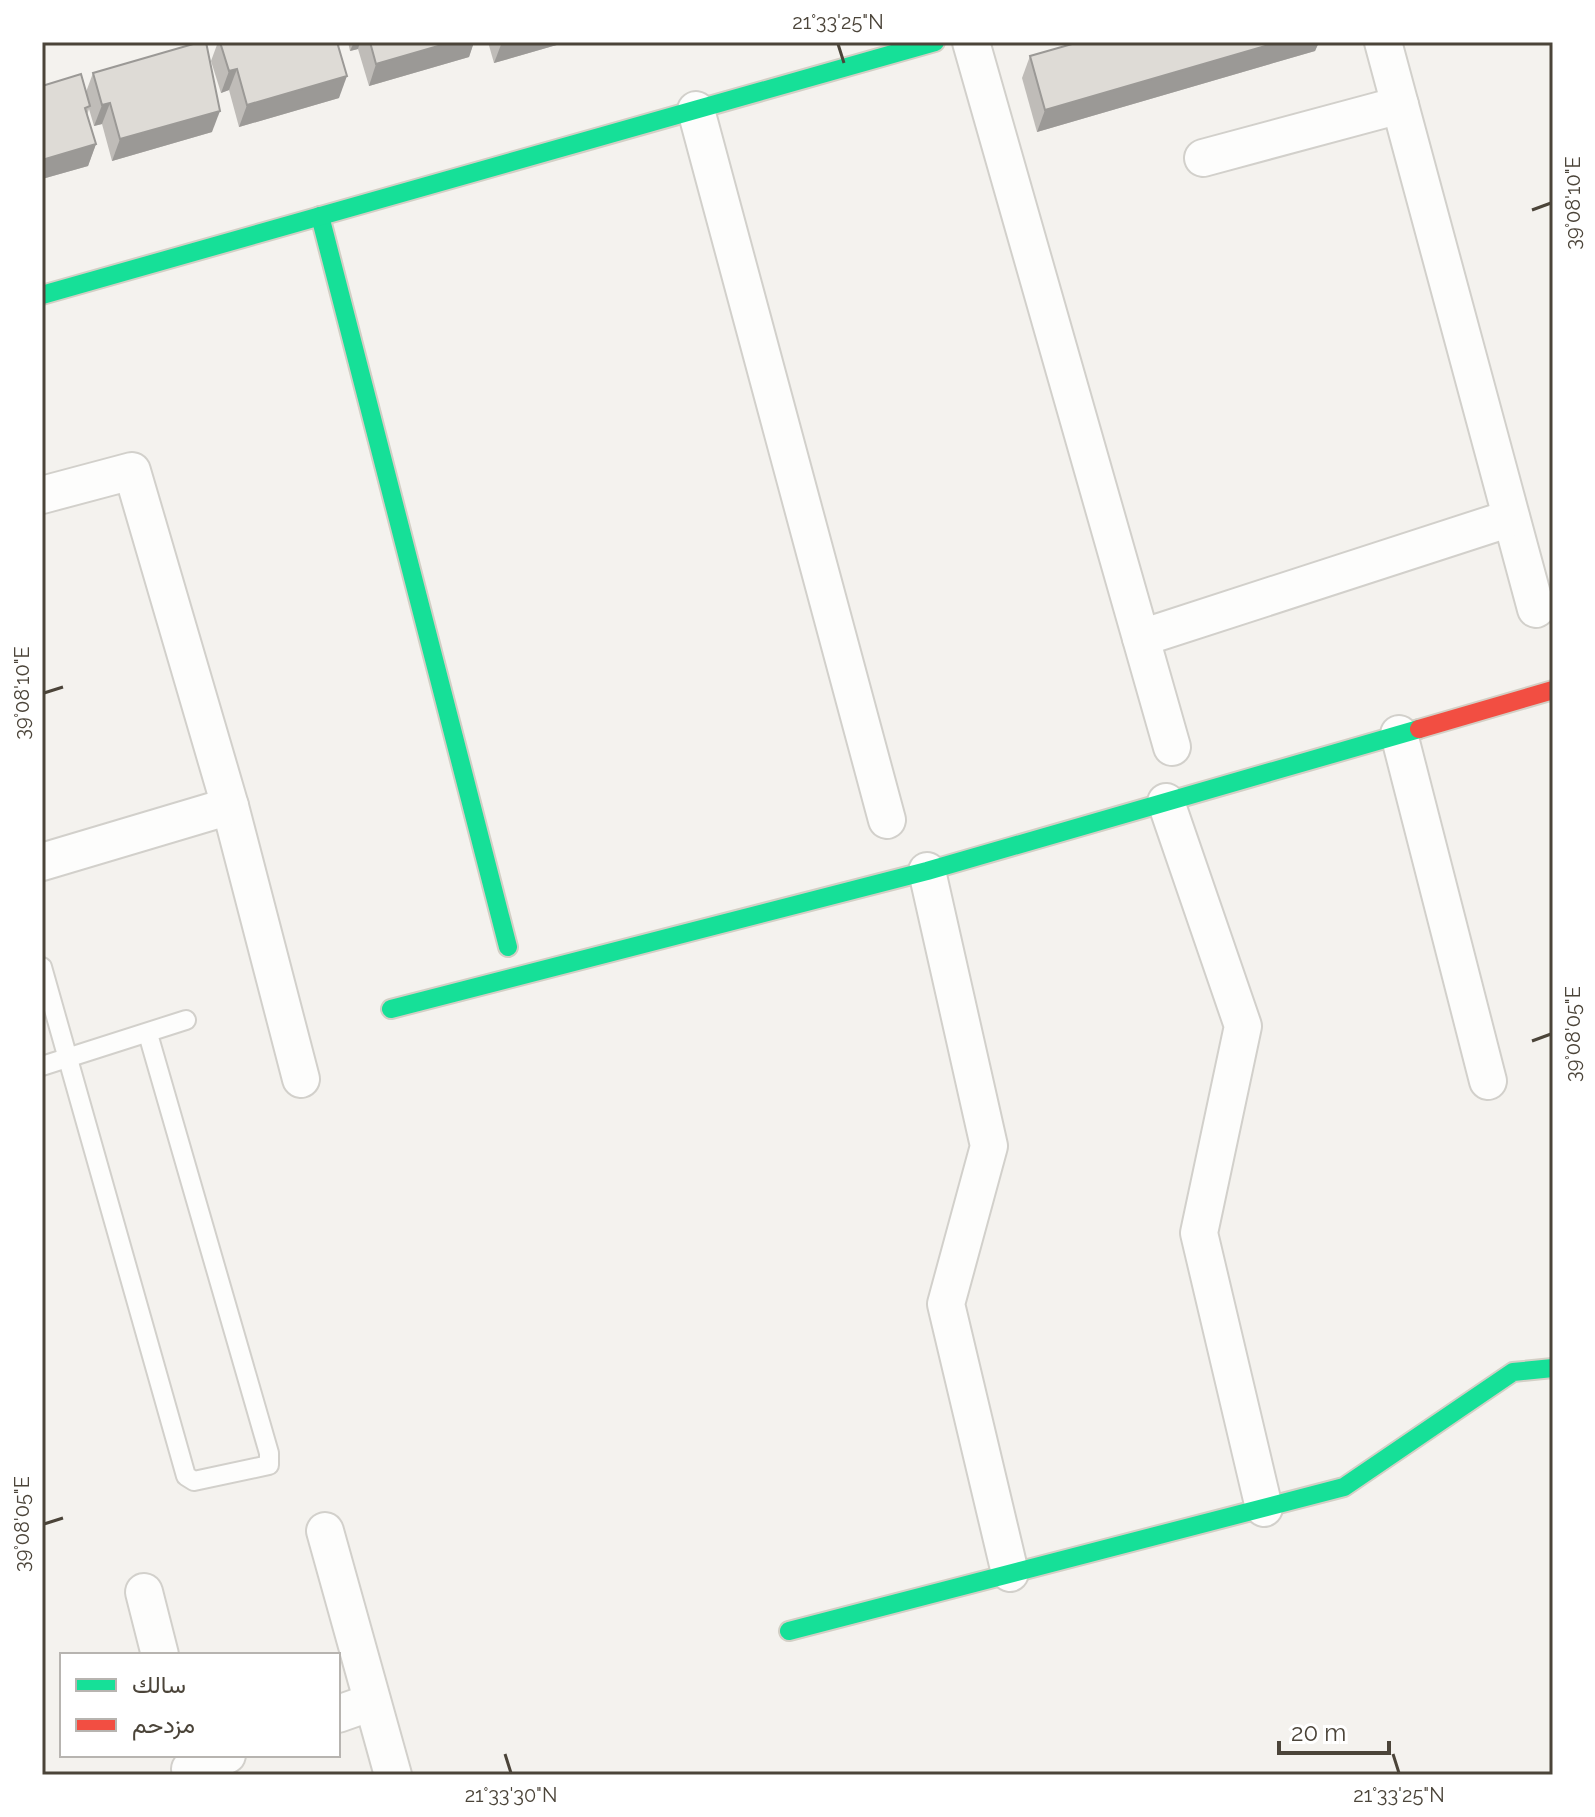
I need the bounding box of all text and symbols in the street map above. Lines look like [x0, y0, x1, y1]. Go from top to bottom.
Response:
text: 21°33'25"N [792, 10, 884, 34]
text: 39°08'10"E [1561, 156, 1585, 250]
text: 39°08'10"E [10, 646, 34, 740]
text: 39°08'05"E [1561, 986, 1585, 1082]
text: 39°08'05"E [10, 1476, 34, 1572]
legend [60, 1653, 340, 1757]
text: سالك [132, 1670, 186, 1699]
scale bar [1279, 1705, 1389, 1755]
text: مزدحم [132, 1710, 195, 1741]
text: 20 m [1291, 1718, 1346, 1747]
text: 21°33'30"N [465, 1783, 557, 1807]
text: 21°33'25"N [1353, 1783, 1445, 1807]

